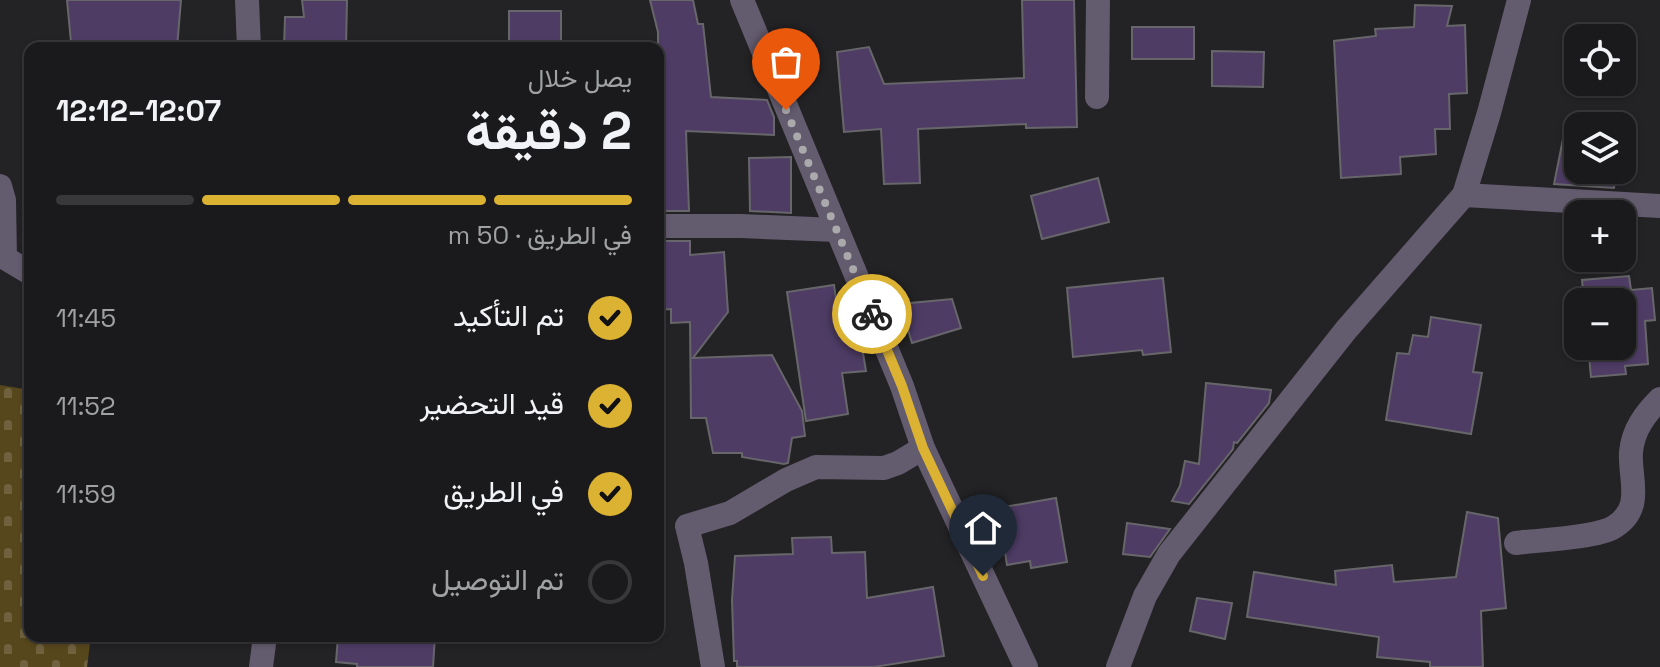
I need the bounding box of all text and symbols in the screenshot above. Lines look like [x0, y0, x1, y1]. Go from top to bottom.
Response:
map controls [1564, 24, 1636, 360]
button: locate [1564, 24, 1636, 96]
pin [752, 28, 820, 110]
icon: bag [764, 40, 808, 84]
text: يصل خلال [528, 61, 632, 95]
text: 12:07–12:12 [56, 91, 221, 130]
text: 2 دقيقة [465, 98, 632, 164]
button: layers [1564, 112, 1636, 184]
button: + [1564, 200, 1636, 272]
text: في الطريق · 50 m [448, 218, 632, 252]
courier [832, 274, 912, 354]
button: − [1564, 288, 1636, 360]
icon: bike [850, 292, 894, 336]
text: تم التأكيد [453, 296, 564, 335]
icon: check [588, 296, 632, 340]
text: 11:45 [56, 301, 116, 335]
text: قيد التحضير [420, 384, 564, 423]
icon: check [588, 384, 632, 428]
text: 11:52 [56, 389, 115, 423]
text: في الطريق [443, 472, 564, 511]
icon: check [588, 472, 632, 516]
text: 11:59 [56, 477, 116, 511]
pin [949, 494, 1017, 576]
icon: home [961, 506, 1005, 550]
text: تم التوصيل [431, 560, 564, 599]

